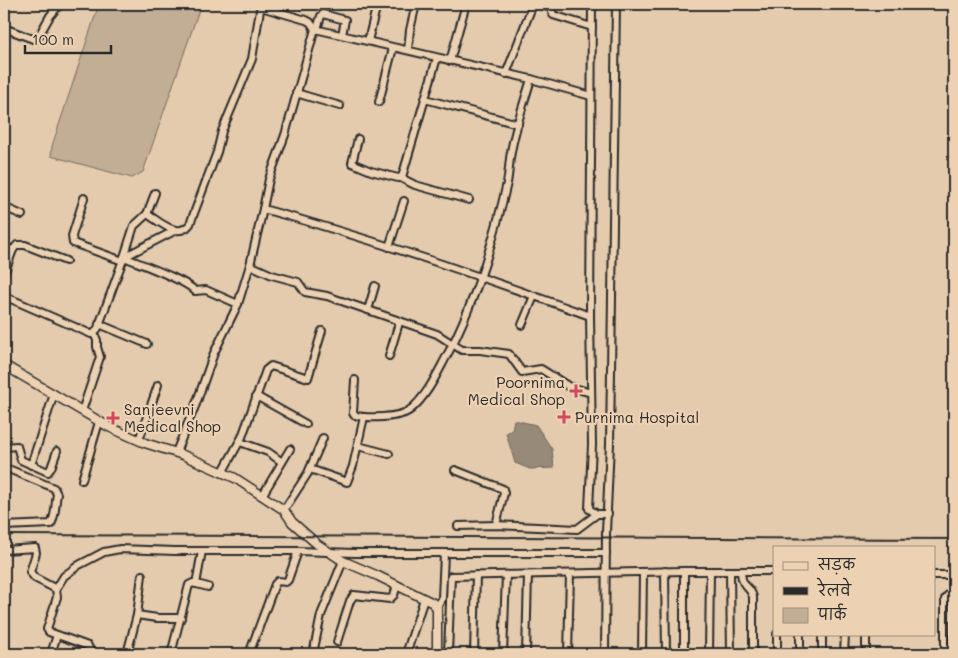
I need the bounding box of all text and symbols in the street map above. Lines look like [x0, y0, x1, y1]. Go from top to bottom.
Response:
scale bar [25, 22, 111, 54]
text: 100 m [32, 29, 74, 49]
place label: Poornima Medical Shop [468, 372, 565, 409]
marker: Poornima Medical Shop [569, 384, 583, 398]
place label: Sanjeevni Medical Shop [124, 399, 221, 436]
place label: Purnima Hospital [575, 407, 699, 427]
marker: Purnima Hospital [557, 410, 571, 424]
marker: Sanjeevni Medical Shop [106, 411, 120, 425]
legend [773, 546, 936, 636]
text: सड़क [817, 554, 856, 575]
text: रेलवे [816, 577, 852, 600]
text: पार्क [817, 603, 848, 624]

